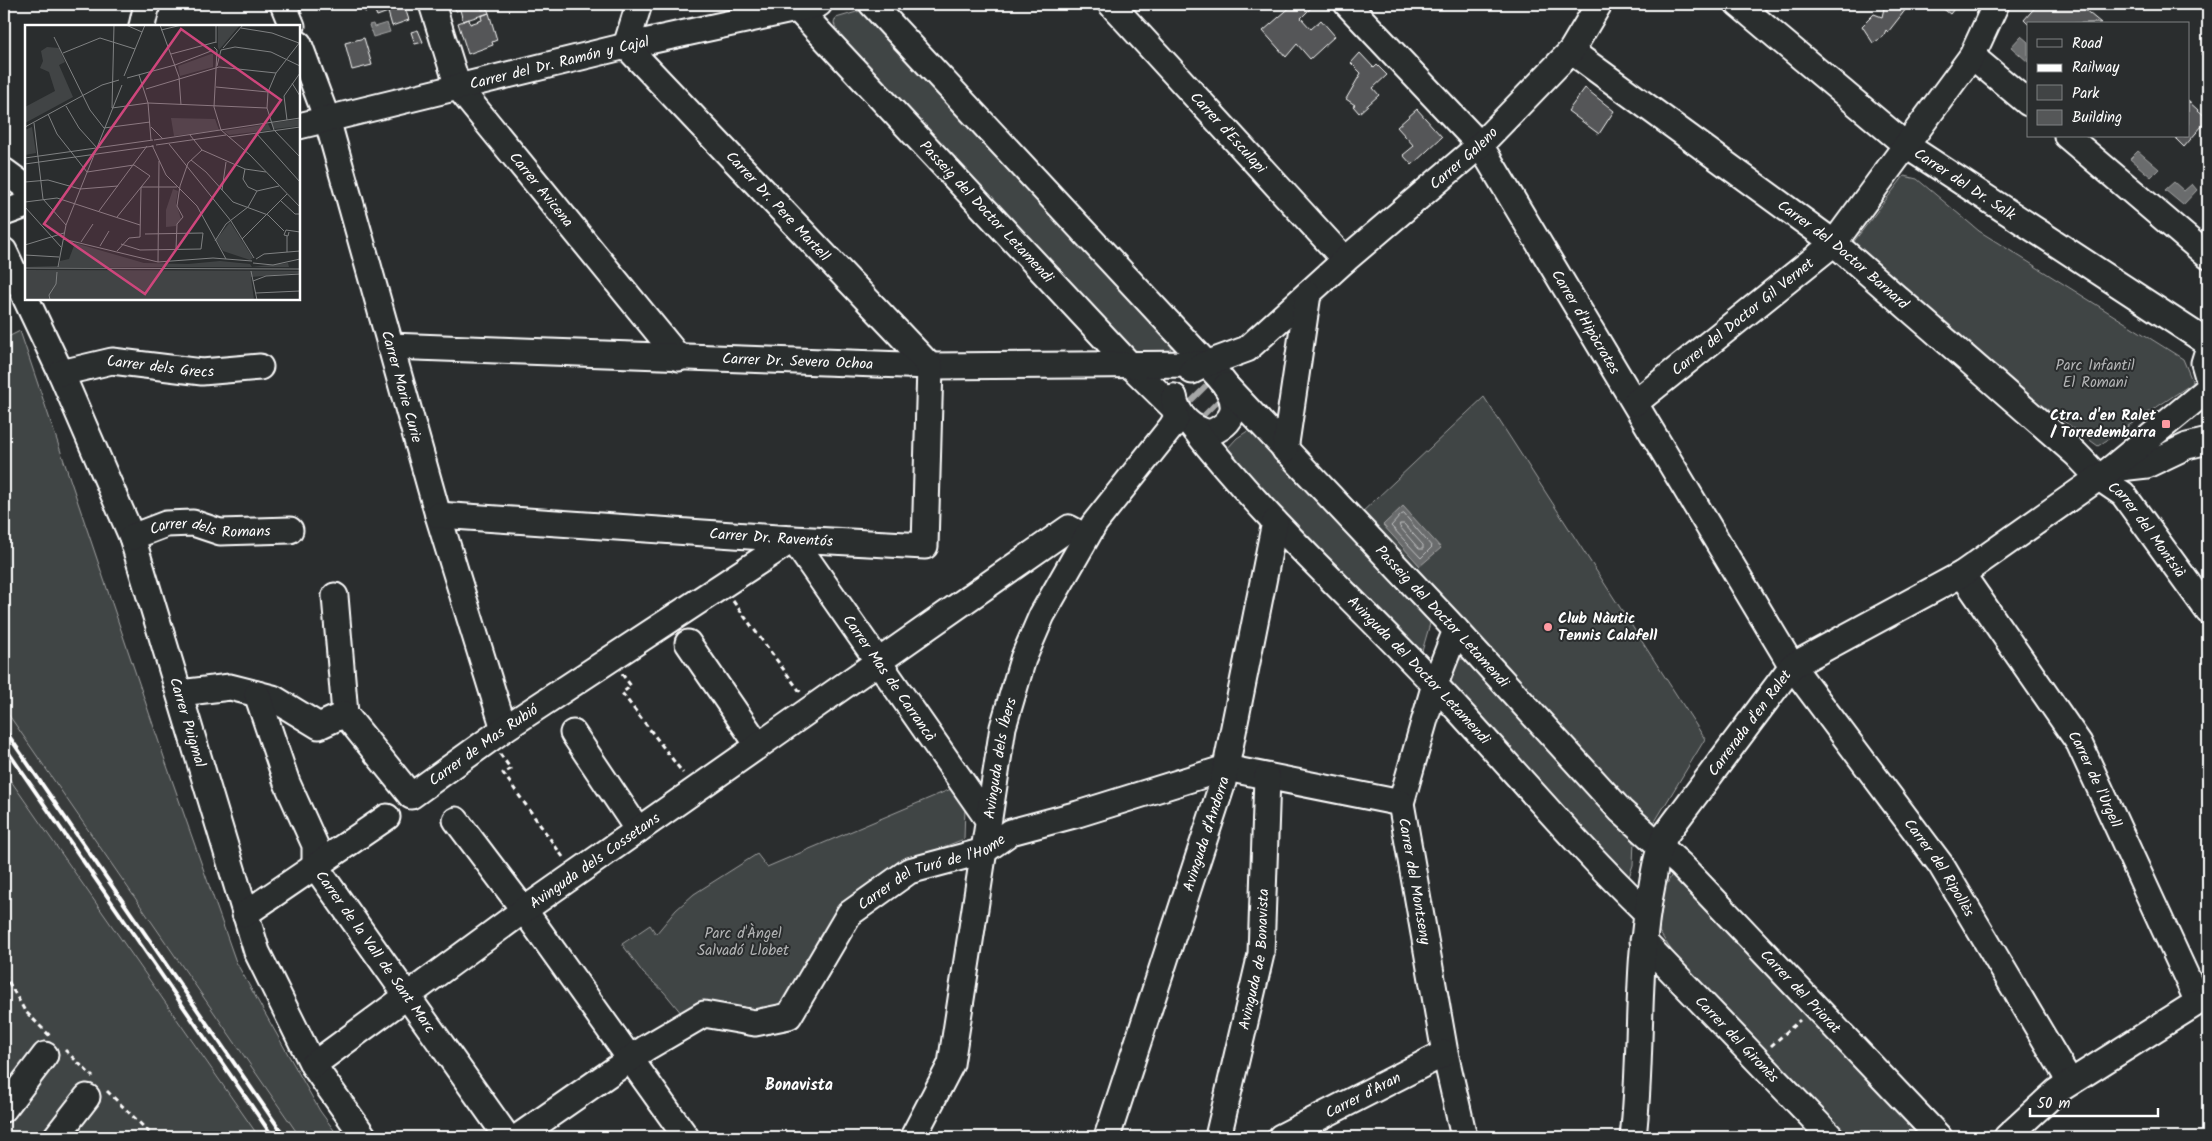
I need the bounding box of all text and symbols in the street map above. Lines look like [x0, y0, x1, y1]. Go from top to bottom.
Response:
legend [2027, 22, 2190, 138]
inset map [25, 25, 300, 300]
street label: Carrer del Dr. Ramón y Cajal [467, 30, 652, 97]
text: Road [2072, 32, 2103, 56]
text: Railway [2072, 56, 2120, 80]
text: Park [2072, 82, 2100, 106]
street label: Carrer d'Esculapi [1184, 87, 1273, 181]
text: Building [2072, 106, 2122, 130]
street label: Carrer Galeno [1424, 122, 1504, 196]
street label: Passeig del Doctor Letamendi [913, 135, 1060, 290]
street label: Carrer del Dr. Salk [1909, 143, 2021, 228]
street label: Carrer Dr. Pere Martell [719, 146, 835, 268]
street label: Carrer Avicena [503, 147, 579, 233]
street label: Carrer del Doctor Barnard [1772, 194, 1914, 316]
street label: Carrer del Doctor Gil Vernet [1667, 252, 1820, 382]
street label: Carrer d'Hipòcrates [1544, 265, 1626, 380]
street label: Carrer Marie Curie [374, 328, 428, 446]
street label: Carrer Dr. Severo Ochoa [722, 347, 874, 377]
street label: Carrer dels Grecs [104, 349, 216, 385]
park label: Parc Infantil El Romani [2055, 354, 2135, 395]
place label: Ctra. d'en Ralet / Torredembarra [2049, 404, 2156, 445]
marker: Ctra. d'en Ralet / Torredembarra [2160, 418, 2172, 430]
street label: Carrer del Montsià [2102, 476, 2191, 583]
street label: Carrer dels Romans [146, 512, 272, 545]
street label: Carrer Dr. Raventós [709, 522, 834, 554]
street label: Passeig del Doctor Letamendi [1369, 540, 1515, 695]
street label: Avinguda del Doctor Letamendi [1341, 591, 1496, 752]
place label: Club Nàutic Tennis Calafell [1558, 607, 1657, 648]
street label: Carrer Mas de Carrancà [836, 610, 941, 747]
marker: Club Nàutic Tennis Calafell [1542, 621, 1554, 633]
street label: Carrerada d'en Ralet [1702, 665, 1798, 782]
street label: Carrer Puigmal [162, 675, 212, 771]
street label: Avinguda dels Íbers [978, 694, 1024, 821]
street label: Carrer de Mas Rubió [424, 698, 544, 793]
street label: Carrer de l'Urgell [2061, 726, 2128, 832]
street label: Avinguda d'Andorra [1177, 774, 1237, 895]
street label: Avinguda dels Cossetans [525, 807, 666, 916]
street label: Carrer del Ripollès [1897, 814, 1981, 922]
street label: Carrer del Montseny [1391, 816, 1437, 947]
street label: Carrer del Turó de l'Home [853, 828, 1011, 917]
street label: Carrer de la Vall de Sant Marc [309, 866, 441, 1039]
street label: Avinguda de Bonavista [1233, 888, 1276, 1032]
park label: Parc d'Àngel Salvadó Llobet [697, 922, 789, 963]
street label: Carrer del Priorat [1754, 944, 1846, 1040]
street label: Carrer del Gironès [1689, 991, 1785, 1089]
street label: Carrer d'Aran [1321, 1066, 1406, 1125]
district label: Bonavista [765, 1073, 833, 1098]
scale bar [2030, 1086, 2157, 1118]
text: 50 m [2037, 1092, 2071, 1116]

